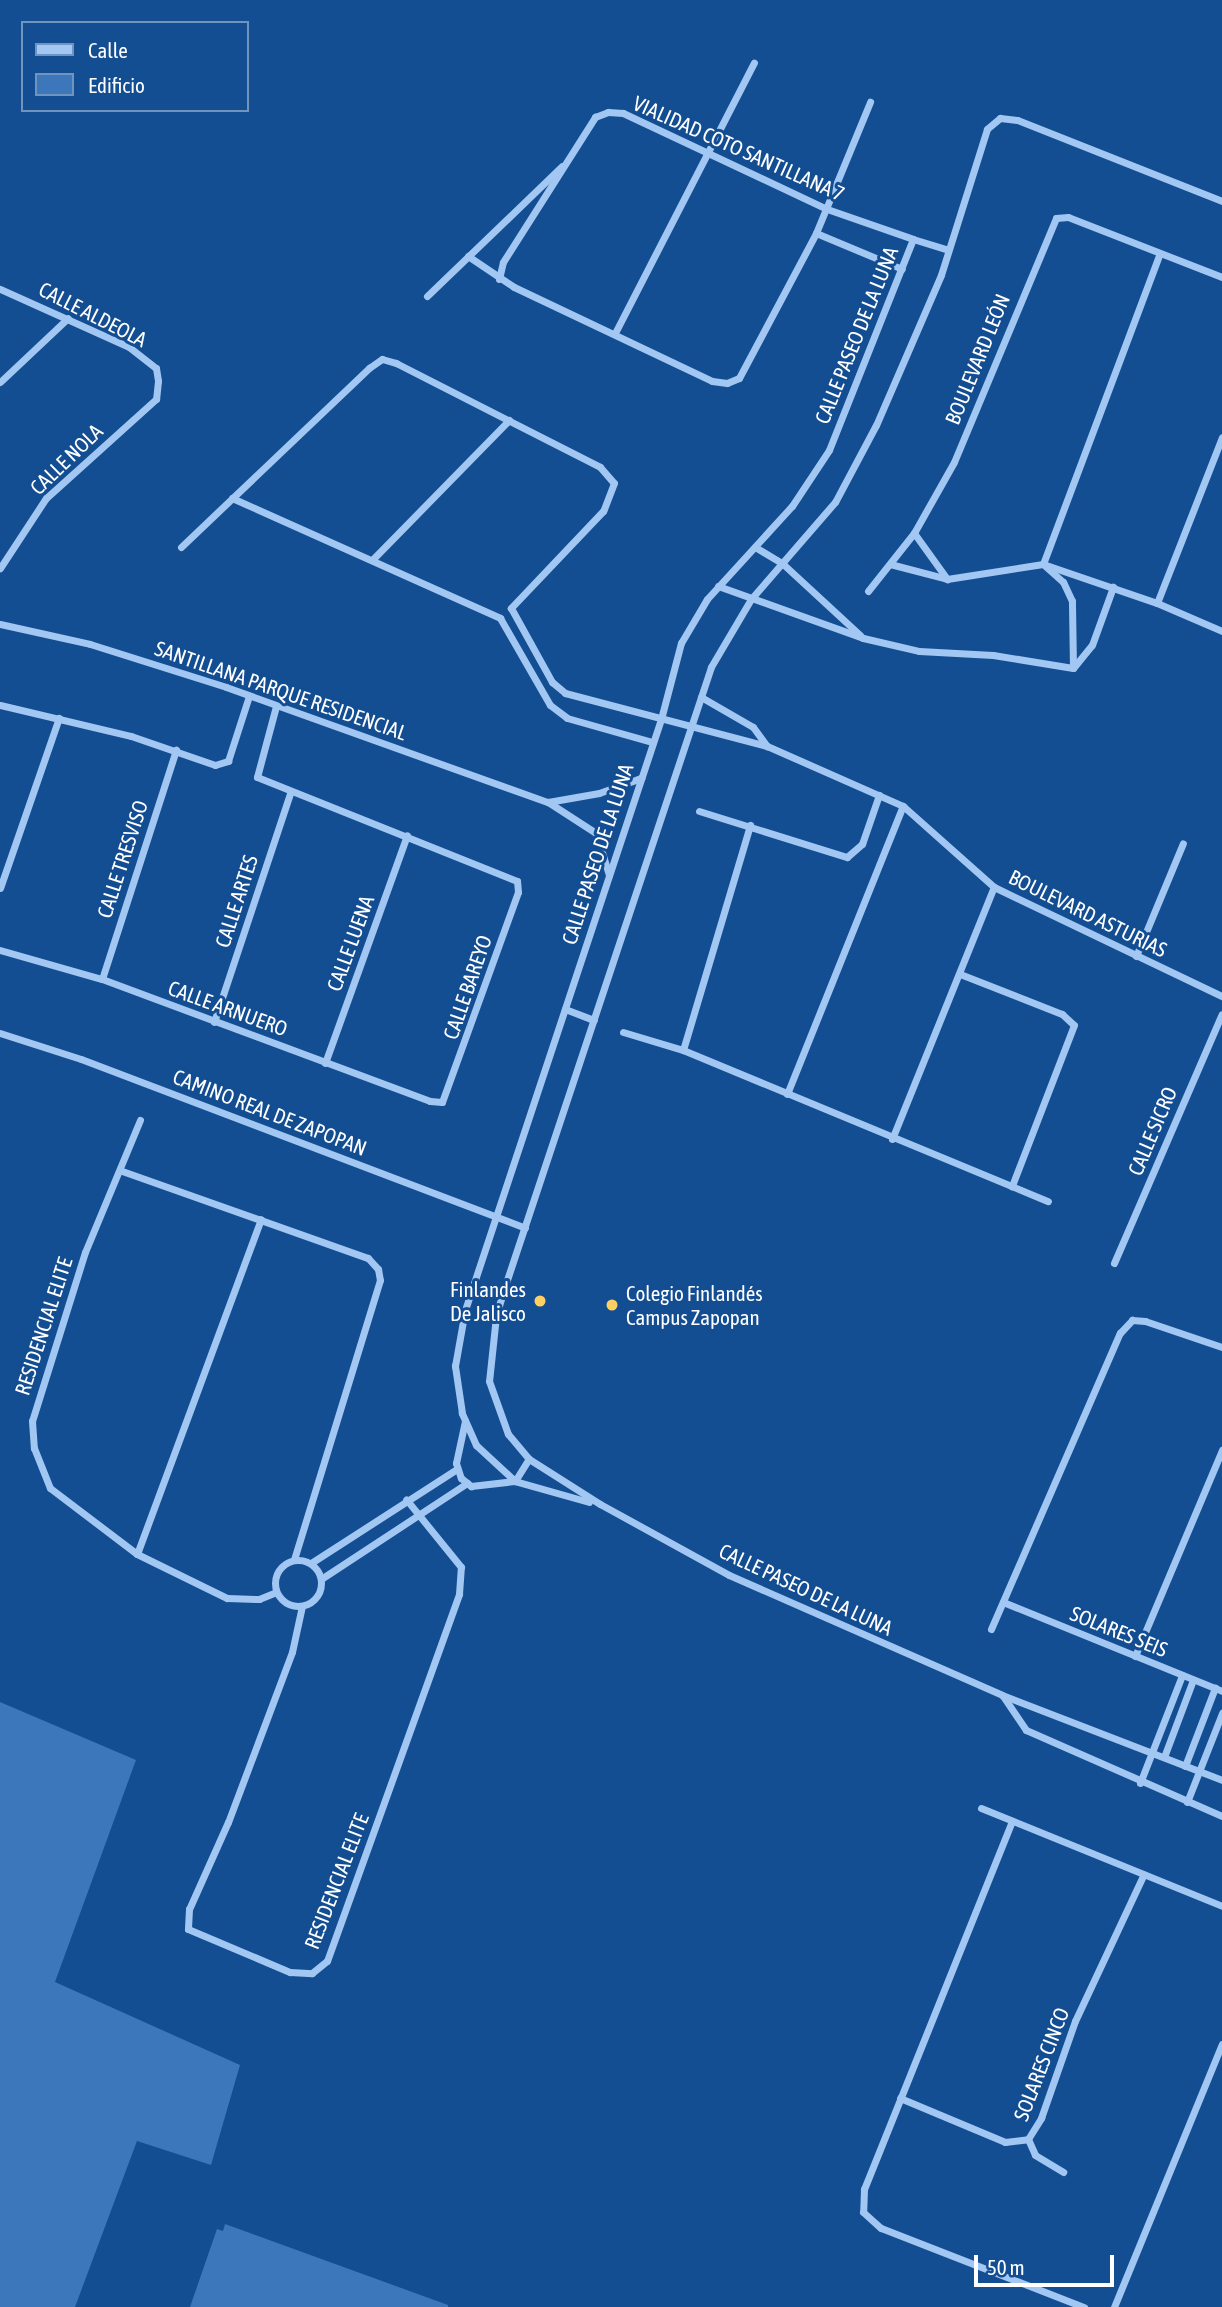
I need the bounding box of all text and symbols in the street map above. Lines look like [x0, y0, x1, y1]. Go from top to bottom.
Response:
legend [21, 21, 248, 112]
text: Calle [88, 38, 128, 62]
text: Edificio [88, 73, 145, 97]
street label: VIALIDAD COTO SANTILLANA 7 [629, 90, 849, 206]
street label: CALLE PASEO DE LA LUNA [809, 243, 903, 427]
street label: CALLE ALDEOLA [35, 276, 151, 352]
street label: BOULEVARD LEÓN [939, 290, 1015, 428]
street label: CALLE NOLA [25, 418, 107, 500]
street label: SANTILLANA PARQUE RESIDENCIAL [152, 635, 410, 745]
street label: CALLE PASEO DE LA LUNA [556, 760, 638, 948]
street label: CALLE TRESVISO [91, 797, 153, 921]
street label: CALLE ARTES [209, 852, 263, 950]
street label: BOULEVARD ASTURIAS [1005, 864, 1171, 962]
street label: CALLE LUENA [321, 892, 379, 994]
street label: CALLE BAREYO [437, 932, 497, 1042]
street label: CALLE ARNUERO [165, 975, 291, 1041]
street label: CAMINO REAL DE ZAPOPAN [170, 1063, 370, 1161]
street label: CALLE SICRO [1122, 1083, 1182, 1179]
street label: RESIDENCIAL ELITE [9, 1254, 77, 1398]
place label: Finlandes De Jalisco [450, 1276, 526, 1326]
place label: Colegio Finlandés Campus Zapopan [626, 1280, 763, 1330]
marker: Finlandes De Jalisco [532, 1293, 548, 1309]
marker: Colegio Finlandés Campus Zapopan [604, 1297, 620, 1313]
street label: CALLE PASEO DE LA LUNA [715, 1538, 897, 1640]
street label: SOLARES SEIS [1067, 1600, 1171, 1662]
street label: RESIDENCIAL ELITE [299, 1810, 373, 1952]
street label: SOLARES CINCO [1008, 2004, 1074, 2124]
scale bar [977, 2240, 1117, 2284]
text: 50 m [987, 2255, 1025, 2279]

